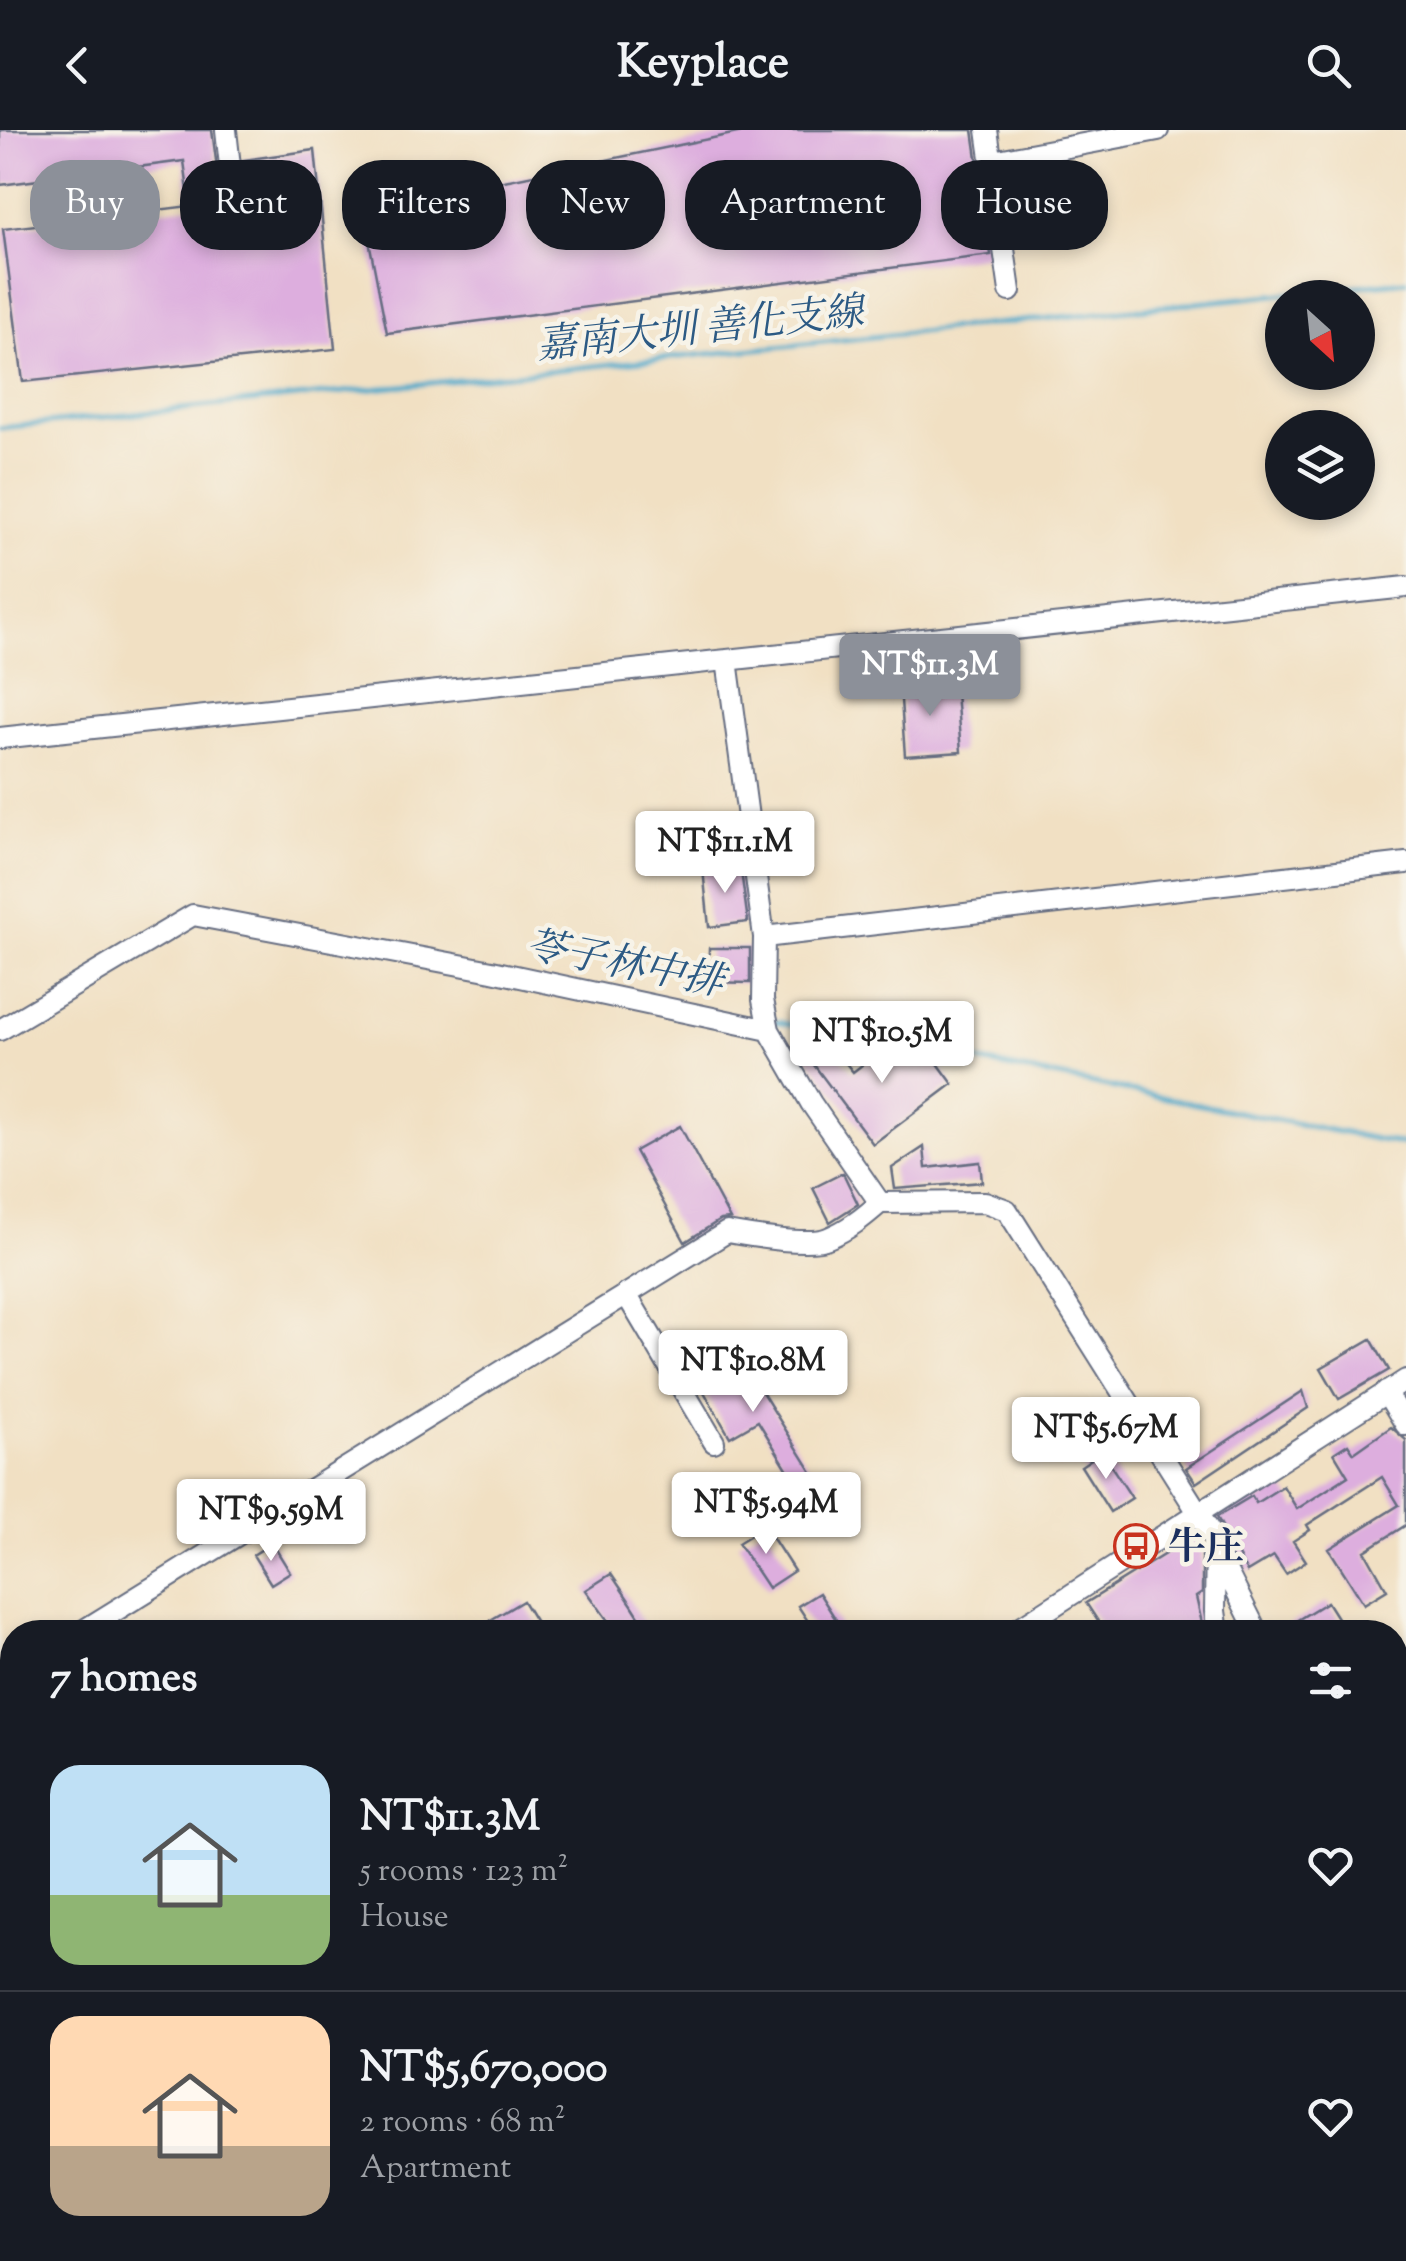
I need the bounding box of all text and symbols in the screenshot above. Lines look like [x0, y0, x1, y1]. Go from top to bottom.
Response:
text: Keyplace [617, 33, 789, 98]
icon: back [50, 38, 105, 93]
icon: search [1301, 38, 1356, 93]
chip: Buy [30, 160, 160, 250]
chip: Rent [180, 160, 322, 250]
chip: Filters [342, 160, 506, 250]
chip: New [526, 160, 665, 250]
chip: Apartment [685, 160, 921, 250]
chip: House [941, 160, 1108, 250]
north arrow [1265, 280, 1375, 390]
map controls [1265, 280, 1375, 520]
water label: 嘉南大圳 善化支線 [534, 286, 871, 377]
button: layers [1265, 410, 1375, 520]
pin: NT$11.3M [827, 634, 1033, 719]
text: NT$11.3M [861, 643, 999, 689]
pin: NT$11.1M [622, 811, 828, 896]
text: NT$11.1M [657, 820, 793, 866]
water label: 苓子林中排 [521, 919, 733, 1014]
pin: NT$10.5M [779, 1001, 985, 1086]
text: NT$10.5M [812, 1010, 952, 1056]
pin: NT$10.8M [650, 1330, 856, 1415]
text: NT$10.8M [681, 1339, 825, 1385]
pin: NT$5.67M [1003, 1397, 1209, 1482]
text: NT$5.67M [1034, 1406, 1178, 1452]
pin: NT$5.94M [663, 1472, 869, 1557]
pin: NT$9.59M [168, 1479, 374, 1564]
text: NT$5.94M [694, 1481, 838, 1527]
text: NT$9.59M [199, 1488, 343, 1534]
bus stop icon: 牛庄 [1113, 1523, 1159, 1569]
place label: 牛庄 [1168, 1523, 1244, 1577]
text: 7 homes [50, 1650, 198, 1710]
icon: filters [1303, 1653, 1358, 1708]
text: NT$11.3M [360, 1789, 540, 1849]
icon: home [130, 1805, 250, 1925]
icon: heart [1303, 1838, 1358, 1893]
text: 5 rooms · 123 m² [360, 1849, 568, 1895]
text: House [360, 1895, 449, 1941]
text: NT$5,670,000 [360, 2040, 608, 2100]
icon: home [130, 2056, 250, 2176]
icon: heart [1303, 2089, 1358, 2144]
text: 2 rooms · 68 m² [360, 2100, 566, 2146]
text: Apartment [360, 2146, 511, 2192]

